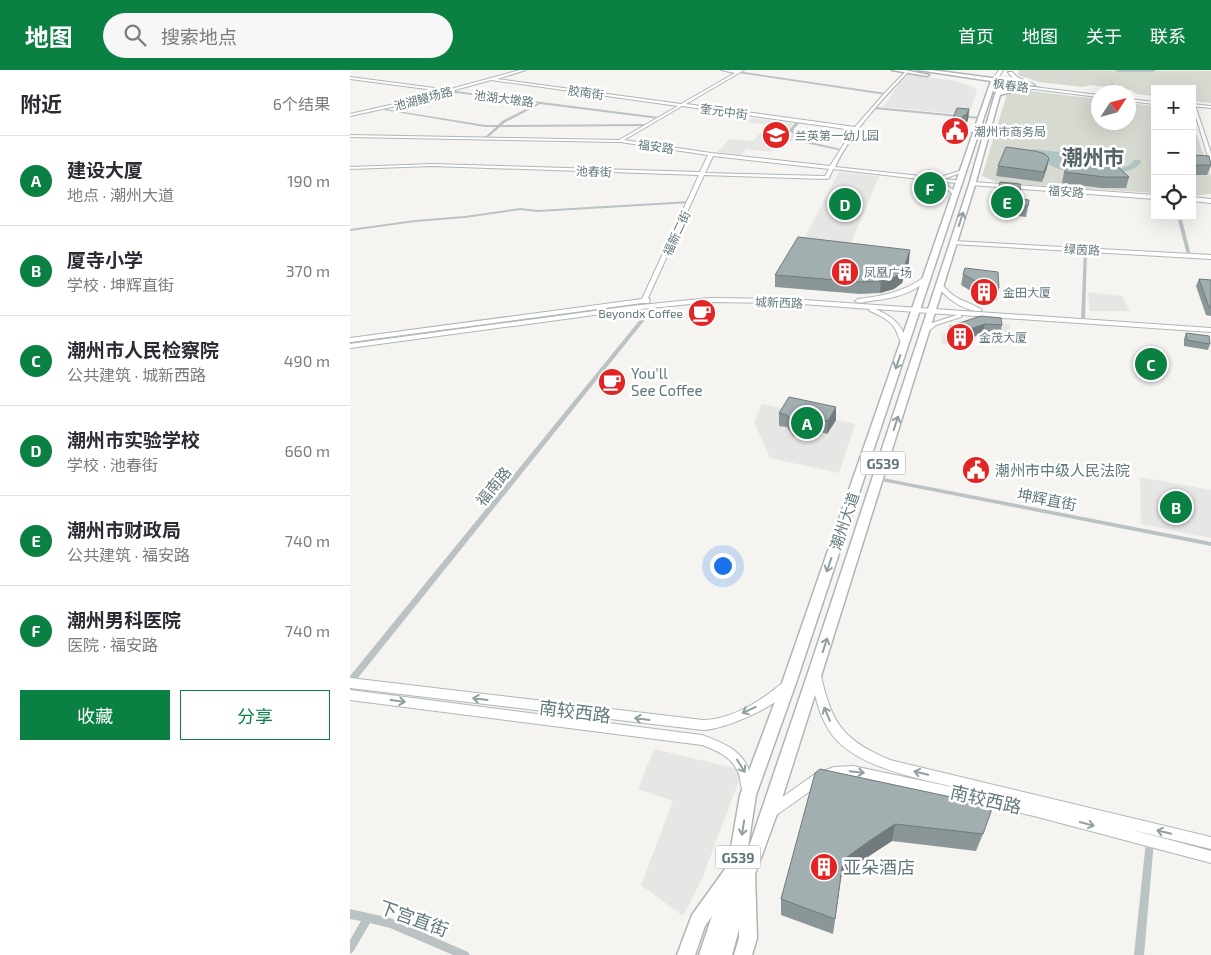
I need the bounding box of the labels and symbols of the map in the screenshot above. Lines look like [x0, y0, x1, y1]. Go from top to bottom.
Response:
street label: 枫春路 [992, 76, 1030, 94]
street label: 池湖鳗场路 [392, 83, 454, 113]
street label: 胶南街 [567, 83, 605, 101]
north arrow [1091, 85, 1136, 130]
street label: 池湖大墩路 [473, 87, 535, 109]
street label: 奎元中街 [699, 101, 749, 121]
public building icon: 潮州市商务局 [940, 116, 970, 146]
school or university icon: 兰英第一幼儿园 [761, 120, 791, 150]
place label: 潮州市商务局 [974, 124, 1046, 138]
place label: 兰英第一幼儿园 [795, 128, 879, 142]
street label: 福安路 [637, 137, 675, 155]
district label: 潮州市 [1062, 144, 1125, 169]
street label: 池春街 [576, 163, 612, 179]
pin: F [914, 169, 946, 207]
pin: E [991, 183, 1023, 221]
street label: 福安路 [1048, 183, 1084, 199]
pin: D [829, 185, 861, 223]
street label: 福新二街 [660, 208, 692, 258]
one-way arrow [957, 211, 967, 227]
street label: 绿茵路 [1064, 241, 1100, 257]
building icon: 凤凰广场 [830, 257, 860, 287]
place label: 凤凰广场 [864, 265, 912, 279]
building icon: 金田大厦 [969, 277, 999, 307]
place label: 金田大厦 [1003, 285, 1051, 299]
street label: 城新西路 [755, 294, 803, 310]
cafe icon: Beyondx Coffee [687, 298, 717, 328]
place label: Beyondx Coffee [598, 306, 683, 320]
building icon: 金茂大厦 [945, 322, 975, 352]
place label: 金茂大厦 [979, 330, 1027, 344]
pin: C [1135, 345, 1167, 383]
one-way arrow [892, 353, 902, 369]
place label: You'll See Coffee [631, 364, 703, 399]
cafe icon: You'll See Coffee [597, 367, 627, 397]
pin: A [791, 404, 823, 442]
one-way arrow [892, 416, 901, 432]
road number: G539 [860, 452, 906, 474]
public building icon: 潮州市中级人民法院 [961, 455, 991, 485]
place label: 潮州市中级人民法院 [995, 461, 1130, 479]
street label: 福南路 [472, 463, 514, 509]
street label: 坤辉直街 [1016, 484, 1078, 514]
pin: B [1160, 488, 1192, 526]
street label: 潮州大道 [826, 490, 862, 552]
your location [710, 553, 736, 579]
one-way arrow [824, 557, 833, 573]
one-way arrow [820, 637, 830, 653]
one-way arrow [473, 694, 489, 704]
one-way arrow [390, 696, 406, 706]
street label: 南较西路 [538, 696, 612, 726]
one-way arrow [742, 706, 757, 715]
one-way arrow [821, 707, 831, 722]
one-way arrow [634, 714, 650, 724]
one-way arrow [737, 759, 747, 773]
one-way arrow [849, 767, 865, 777]
one-way arrow [913, 768, 929, 777]
street label: 南较西路 [948, 780, 1024, 818]
one-way arrow [737, 820, 747, 836]
one-way arrow [1078, 820, 1094, 829]
one-way arrow [1156, 827, 1172, 836]
road number: G539 [716, 846, 760, 869]
building icon: 亚朵酒店 [809, 852, 839, 882]
place label: 亚朵酒店 [843, 856, 915, 878]
street label: 下宫直街 [376, 895, 452, 941]

